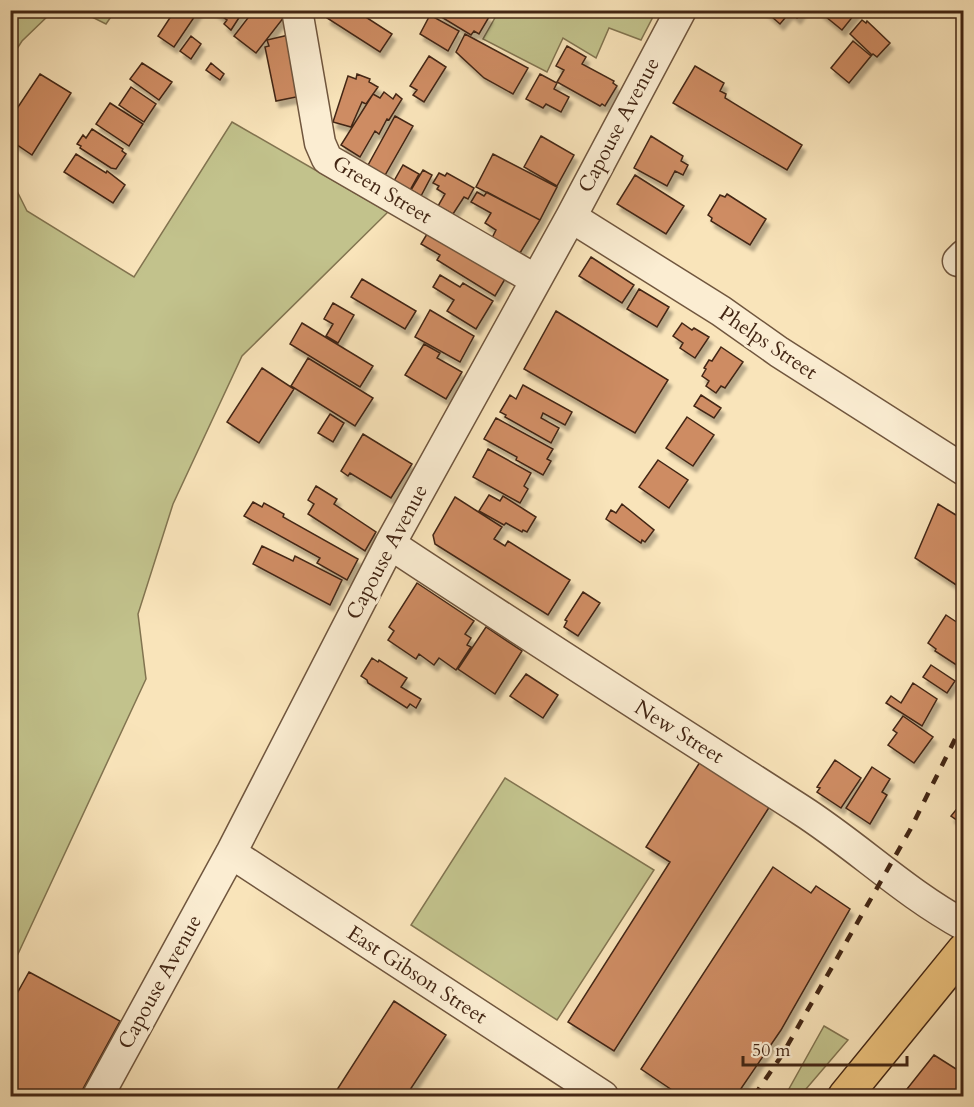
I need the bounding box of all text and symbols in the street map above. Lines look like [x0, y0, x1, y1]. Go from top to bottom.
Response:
street label: Capouse Avenue [571, 52, 667, 198]
street label: Green Street [327, 149, 438, 231]
street label: Phelps Street [713, 299, 823, 387]
street label: Capouse Avenue [339, 479, 435, 625]
street label: New Street [629, 693, 730, 771]
street label: Capouse Avenue [111, 910, 209, 1054]
street label: East Gibson Street [341, 919, 493, 1031]
scale bar [743, 1029, 906, 1067]
text: 50 m [752, 1038, 791, 1063]

